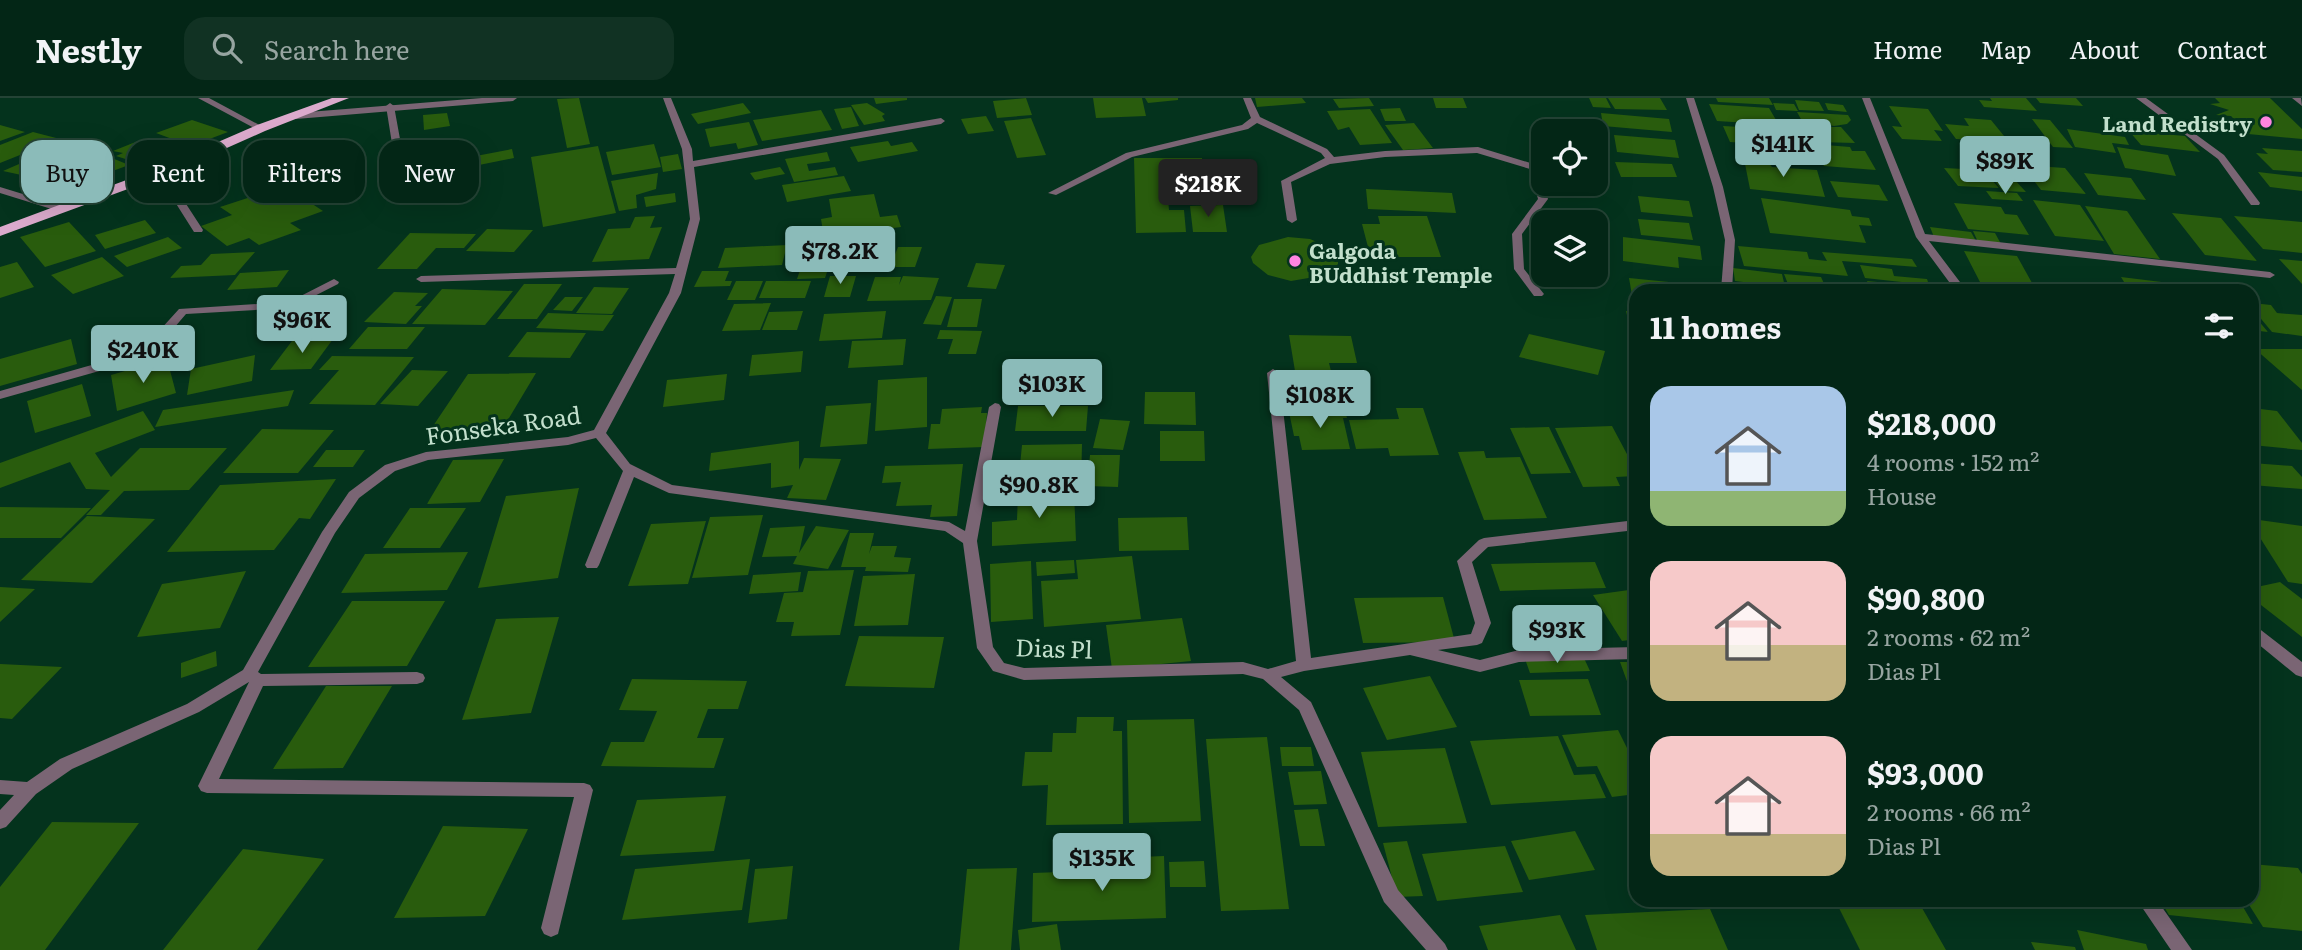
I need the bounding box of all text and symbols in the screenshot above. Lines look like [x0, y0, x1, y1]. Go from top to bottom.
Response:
search box [184, 17, 674, 80]
text: Nestly [35, 24, 142, 73]
icon: search [208, 29, 246, 67]
text: Search here [264, 29, 410, 68]
text: Home [1873, 31, 1942, 66]
text: Map [1980, 31, 2031, 66]
text: About [2069, 31, 2139, 66]
text: Contact [2177, 31, 2267, 66]
place label: Land Redistry [2102, 107, 2252, 138]
marker: Land Redistry [2258, 114, 2274, 130]
map controls [1531, 119, 1608, 287]
button: locate [1531, 119, 1608, 196]
pin: $141K [1734, 120, 1832, 179]
text: $141K [1751, 125, 1815, 159]
pin: $89K [1964, 136, 2046, 196]
chip: Buy [21, 140, 113, 203]
chip: Rent [127, 140, 229, 203]
chip: Filters [243, 140, 365, 203]
chip: New [379, 140, 479, 203]
text: $89K [1976, 142, 2034, 176]
pin: $218K [1159, 159, 1257, 219]
text: $218K [1174, 165, 1242, 199]
button: layers [1531, 210, 1608, 287]
pin: $78.2K [783, 226, 897, 286]
text: $78.2K [801, 232, 879, 266]
place label: Galgoda BUddhist Temple [1309, 234, 1493, 289]
marker: Galgoda BUddhist Temple [1287, 253, 1303, 269]
pin: $96K [261, 296, 343, 355]
text: $96K [273, 301, 331, 335]
text: 11 homes [1650, 304, 1781, 348]
icon: filters [2200, 307, 2238, 345]
pin: $240K [94, 326, 192, 385]
text: $240K [107, 331, 179, 365]
pin: $103K [1003, 360, 1101, 419]
text: $103K [1018, 365, 1086, 399]
pin: $108K [1271, 370, 1369, 430]
text: $108K [1286, 376, 1354, 410]
street label: Fonseka Road [423, 396, 583, 452]
text: $218,000 [1867, 400, 1996, 444]
icon: home [1706, 414, 1790, 498]
text: 4 rooms · 152 m² [1867, 444, 2040, 478]
pin: $90.8K [982, 460, 1096, 520]
text: $90.8K [999, 466, 1079, 500]
text: House [1867, 478, 1936, 512]
text: $90,800 [1867, 575, 1985, 619]
icon: home [1706, 589, 1790, 673]
pin: $93K [1516, 606, 1598, 665]
text: $93K [1528, 611, 1586, 645]
text: 2 rooms · 62 m² [1867, 619, 2030, 653]
street label: Dias Pl [1015, 628, 1093, 666]
text: Dias Pl [1867, 653, 1941, 687]
text: $93,000 [1867, 750, 1984, 794]
icon: home [1706, 764, 1790, 848]
text: 2 rooms · 66 m² [1867, 794, 2031, 828]
text: Dias Pl [1867, 828, 1941, 862]
pin: $135K [1053, 834, 1151, 893]
text: $135K [1069, 839, 1135, 873]

